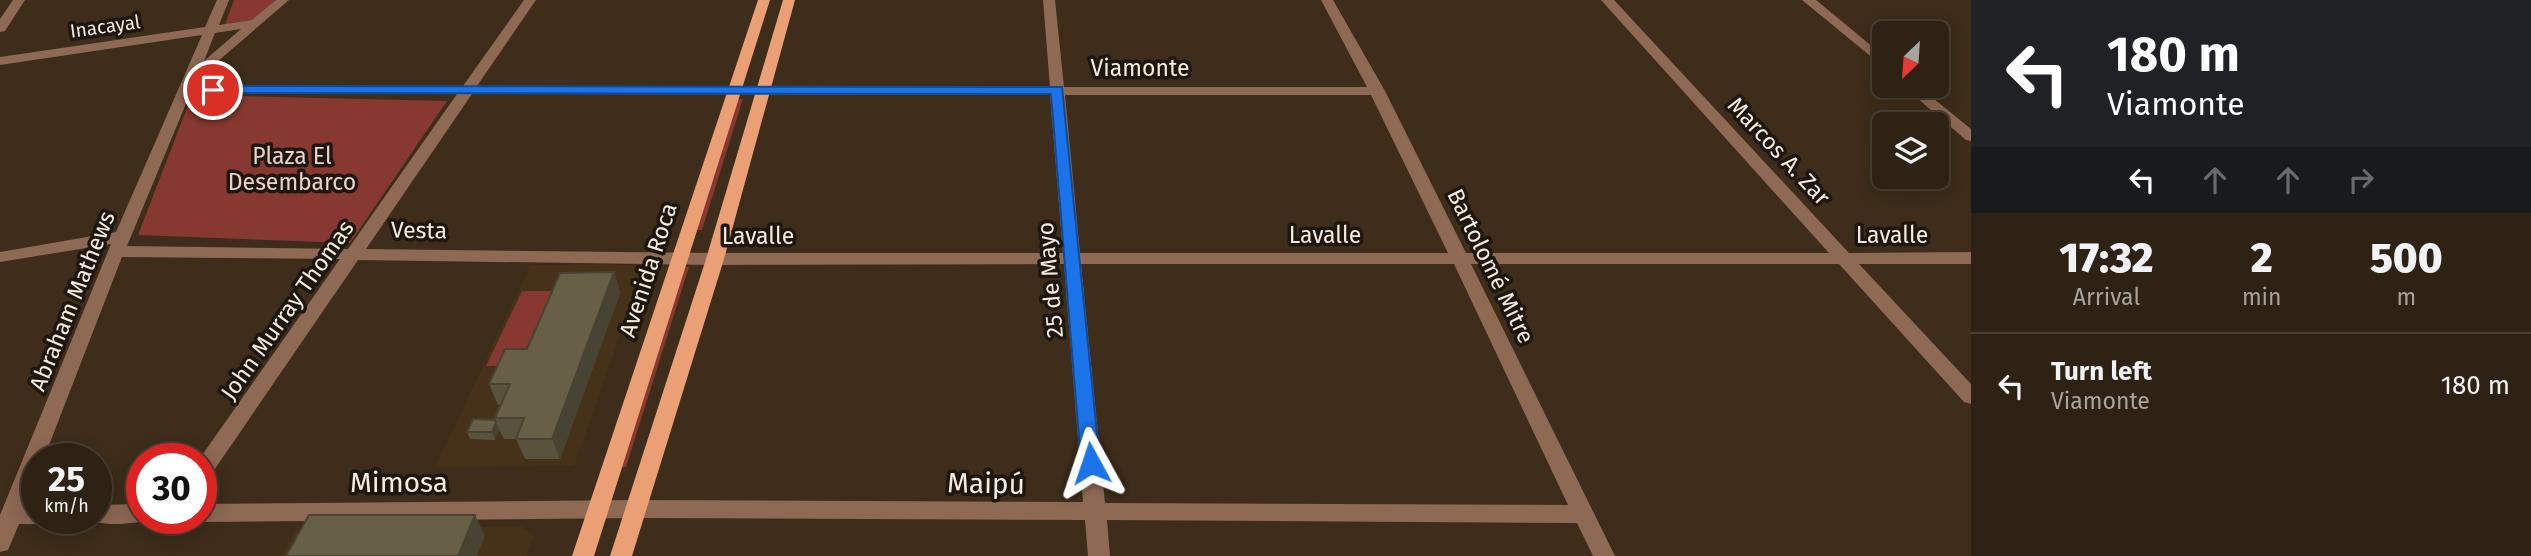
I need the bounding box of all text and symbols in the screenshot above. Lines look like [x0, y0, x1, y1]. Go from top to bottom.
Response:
street label: Inacayal [68, 10, 142, 43]
north arrow [1872, 21, 1950, 98]
map controls [1872, 21, 1949, 189]
text: 180 m [2107, 25, 2240, 84]
icon: left [1992, 28, 2083, 119]
street label: Viamonte [1091, 54, 1189, 82]
pin [183, 60, 243, 120]
icon: arrive [194, 71, 232, 109]
text: Viamonte [2107, 85, 2245, 123]
street label: Marcos A. Zar [1722, 91, 1836, 211]
button: layers [1872, 112, 1949, 189]
park label: Plaza El Desembarco [228, 142, 356, 196]
icon: left [2123, 161, 2161, 199]
icon: ahead [2196, 161, 2234, 199]
icon: ahead [2269, 161, 2307, 199]
icon: right [2342, 161, 2380, 199]
street label: Bartolomé Mitre [1441, 184, 1541, 348]
street label: Avenida Roca [613, 199, 683, 341]
street label: Abraham Mathews [23, 207, 121, 395]
street label: John Murray Thomas [214, 215, 360, 405]
street label: Vesta [391, 216, 447, 244]
street label: 25 de Mayo [1031, 221, 1069, 339]
street label: Lavalle [1289, 221, 1361, 249]
street label: Lavalle [1856, 221, 1928, 249]
street label: Lavalle [722, 222, 794, 250]
text: 17:32 [2059, 233, 2154, 283]
text: 2 [2251, 233, 2273, 283]
text: 500 [2370, 233, 2443, 283]
text: Arrival [2073, 283, 2140, 311]
text: min [2242, 283, 2282, 311]
text: m [2396, 283, 2416, 311]
text: Turn left [2051, 356, 2152, 387]
icon: left [1992, 367, 2030, 405]
text: 180 m [2441, 370, 2510, 401]
text: Viamonte [2051, 387, 2150, 415]
position arrow [1054, 426, 1128, 500]
speed limit sign: 30 [126, 443, 217, 534]
text: 25 [48, 458, 85, 500]
street label: Mimosa [350, 466, 448, 499]
street label: Maipú [947, 466, 1025, 501]
text: km/h [44, 495, 89, 517]

